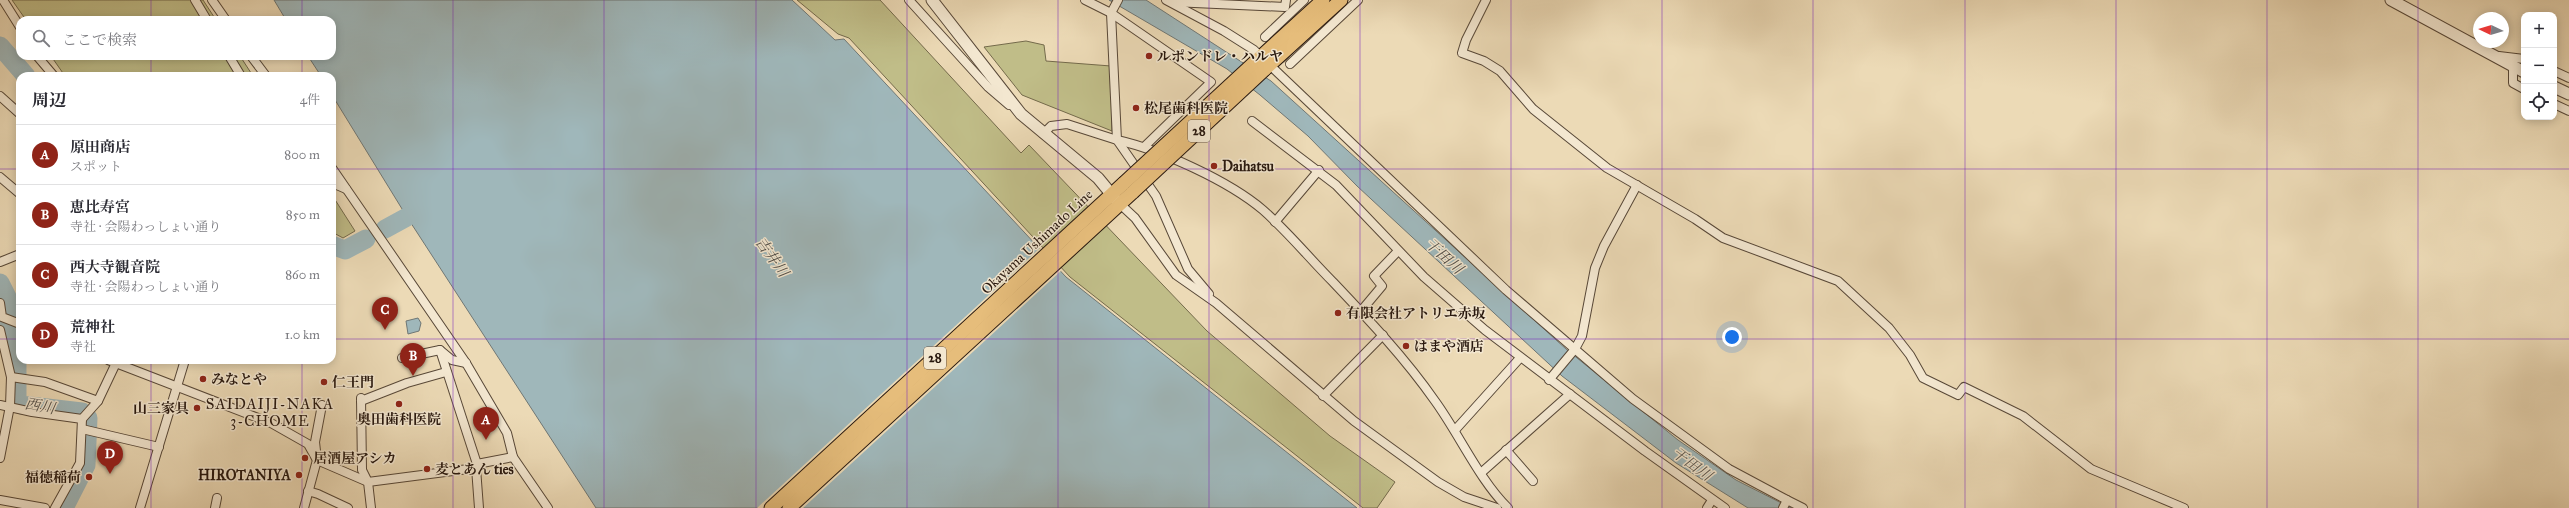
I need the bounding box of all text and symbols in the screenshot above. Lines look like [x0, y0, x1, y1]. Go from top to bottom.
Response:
north arrow [2473, 12, 2509, 48]
map controls [2521, 12, 2557, 120]
button: + [2521, 12, 2557, 48]
search box [16, 16, 336, 60]
icon: search [30, 27, 52, 49]
text: ここで検索 [62, 31, 137, 49]
place label: ルポンドレ・ハルヤ [1157, 48, 1283, 65]
button: − [2521, 48, 2557, 84]
marker: ルポンドレ・ハルヤ [1144, 51, 1154, 61]
button: locate [2521, 84, 2557, 120]
text: 周辺 [32, 90, 66, 111]
text: 4件 [300, 92, 320, 108]
place label: 松尾歯科医院 [1144, 100, 1228, 117]
marker: 松尾歯科医院 [1131, 103, 1141, 113]
road number: 28 [1188, 120, 1210, 142]
text: 原田商店 [70, 138, 130, 156]
text: A [41, 147, 49, 163]
text: 800 m [284, 147, 320, 163]
place label: Daihatsu [1222, 158, 1275, 175]
text: スポット [70, 159, 122, 175]
marker: Daihatsu [1209, 161, 1219, 171]
street label: Okayama Ushimado Line [978, 186, 1096, 298]
text: 恵比寿宮 [70, 198, 130, 216]
text: B [41, 207, 49, 223]
text: 850 m [286, 207, 320, 223]
text: 寺社 · 会陽わっしょい通り [70, 219, 221, 235]
water label: 吉井川 [751, 234, 794, 282]
water label: 干田川 [1421, 234, 1468, 279]
text: 西大寺観音院 [70, 258, 160, 276]
text: C [41, 267, 49, 283]
text: 860 m [285, 267, 320, 283]
text: 寺社 · 会陽わっしょい通り [70, 279, 221, 295]
pin: C [372, 297, 398, 330]
place label: 有限会社アトリエ赤坂 [1346, 305, 1486, 322]
marker: 有限会社アトリエ赤坂 [1333, 308, 1343, 318]
text: 荒神社 [70, 318, 115, 336]
text: D [40, 327, 50, 343]
text: 1.0 km [285, 327, 320, 343]
your location [1722, 327, 1742, 347]
place label: はまや酒店 [1414, 338, 1484, 355]
text: 寺社 [70, 339, 96, 355]
marker: はまや酒店 [1401, 341, 1411, 351]
pin: B [400, 343, 426, 376]
road number: 28 [924, 347, 946, 369]
place label: みなとや [211, 371, 267, 388]
marker: みなとや [198, 374, 208, 384]
place label: 仁王門 [332, 374, 374, 391]
marker: 仁王門 [319, 377, 329, 387]
water label: 西川 [24, 395, 58, 418]
district label: SAIDAIJI-NAKA 3-CHOME [206, 395, 334, 430]
marker: 奥田歯科医院 [394, 399, 404, 409]
place label: 山三家具 [133, 400, 189, 417]
marker: 山三家具 [192, 403, 202, 413]
pin: A [473, 407, 499, 440]
place label: 奥田歯科医院 [357, 411, 441, 428]
pin: D [97, 441, 123, 474]
water label: 干田川 [1669, 443, 1717, 486]
place label: 居酒屋アシカ [313, 450, 396, 467]
marker: 居酒屋アシカ [300, 453, 310, 463]
place label: 麦とあん ties [435, 461, 514, 478]
marker: 麦とあん ties [422, 464, 432, 474]
place label: HIROTANIYA [198, 467, 292, 484]
place label: 福徳稲荷 [25, 469, 81, 486]
marker: HIROTANIYA [294, 470, 304, 480]
marker: 福徳稲荷 [84, 472, 94, 482]

